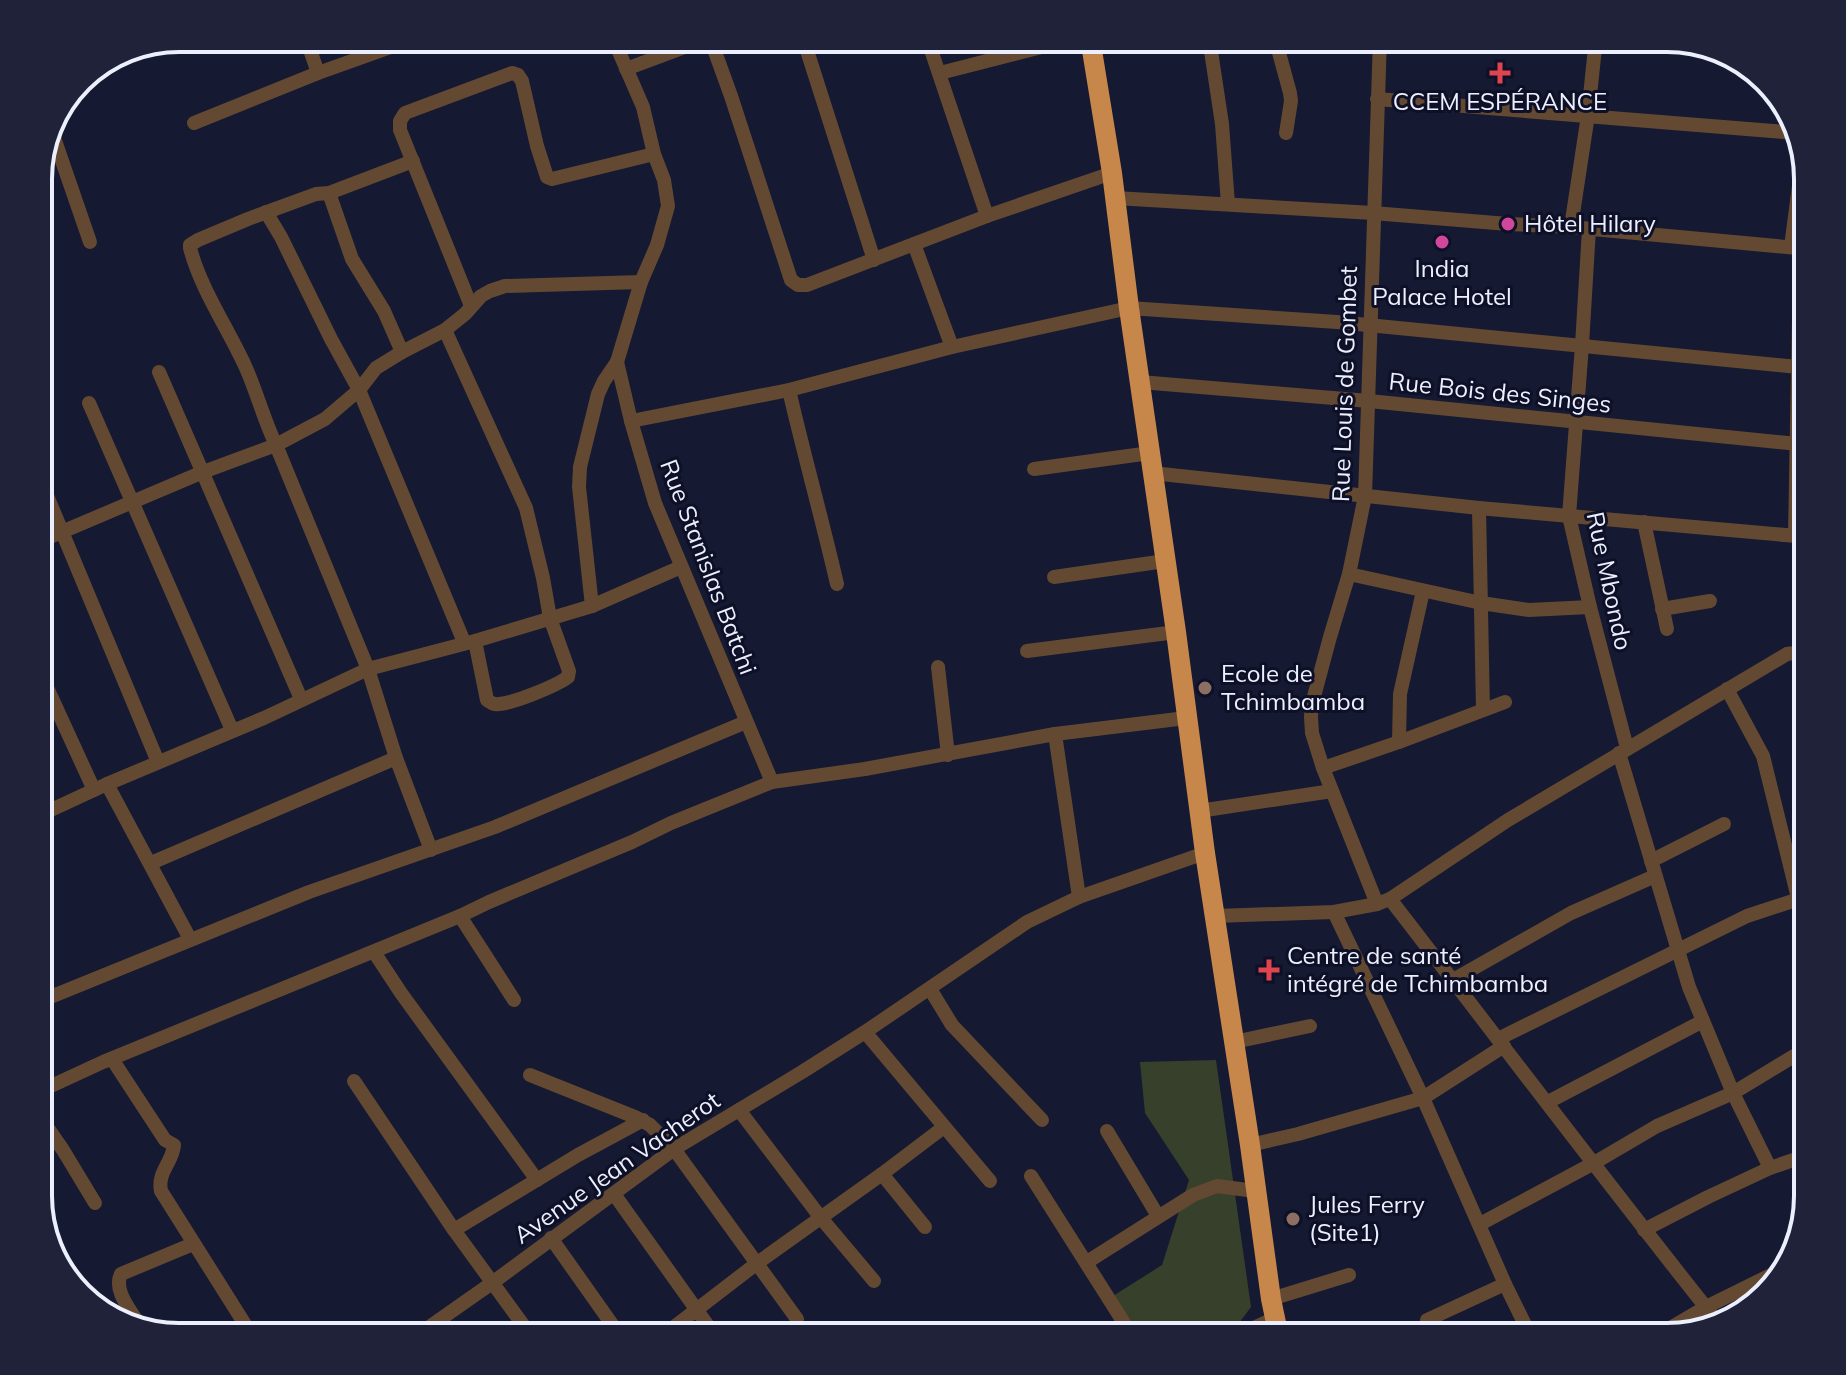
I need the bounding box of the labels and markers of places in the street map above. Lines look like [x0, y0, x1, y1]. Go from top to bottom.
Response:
marker: CCEM ESPÉRANCE [1489, 62, 1511, 84]
place label: CCEM ESPÉRANCE [1393, 86, 1607, 116]
place label: Hôtel Hilary [1524, 208, 1656, 238]
marker: Hôtel Hilary [1499, 215, 1517, 233]
marker: India Palace Hotel [1433, 233, 1451, 251]
place label: India Palace Hotel [1372, 253, 1512, 311]
place label: Ecole de Tchimbamba [1221, 658, 1365, 716]
marker: Ecole de Tchimbamba [1196, 679, 1214, 697]
place label: Centre de santé intégré de Tchimbamba [1287, 940, 1548, 998]
marker: Centre de santé intégré de Tchimbamba [1258, 959, 1280, 981]
place label: Jules Ferry (Site1) [1309, 1189, 1425, 1247]
marker: Jules Ferry (Site1) [1284, 1210, 1302, 1228]

